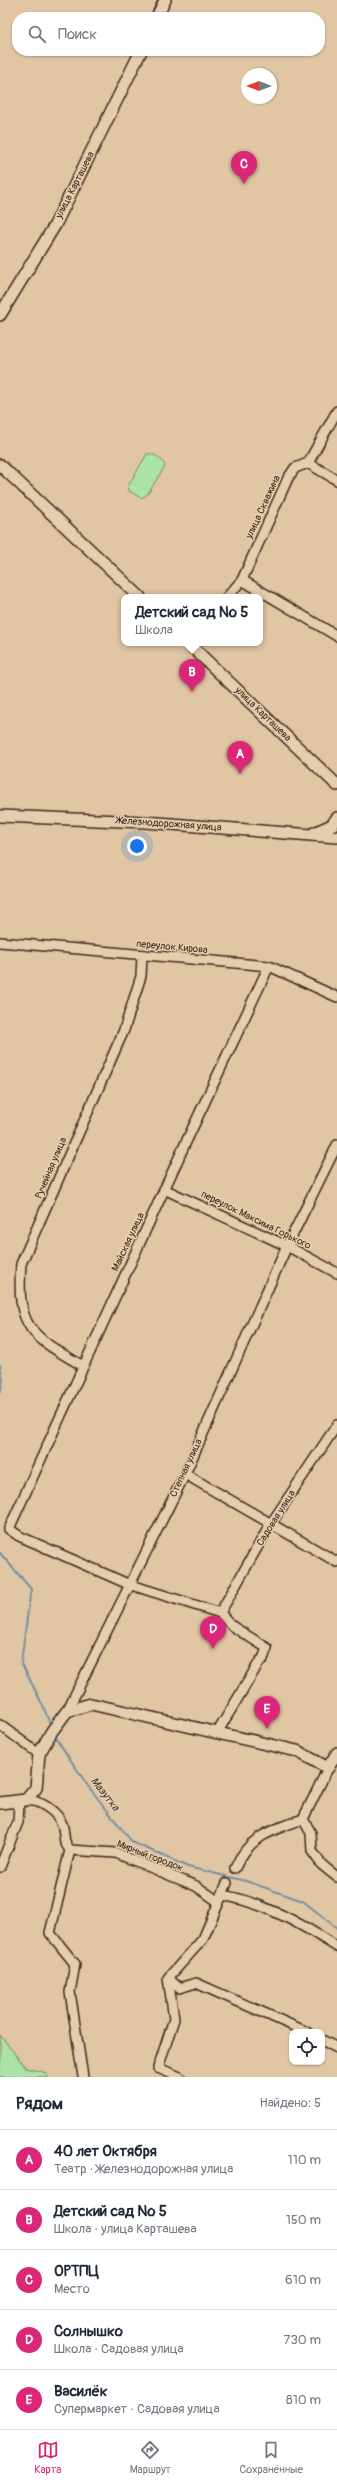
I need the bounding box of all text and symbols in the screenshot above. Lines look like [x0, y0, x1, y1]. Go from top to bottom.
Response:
search box [12, 12, 325, 56]
icon: search [26, 23, 48, 45]
text: Поиск [58, 25, 97, 44]
north arrow [241, 68, 277, 104]
street label: улица Карташева [53, 149, 97, 221]
pin: C [231, 151, 257, 184]
street label: улица Скважина [243, 473, 283, 541]
popup [121, 594, 263, 646]
text: Детский сад № 5 [136, 603, 248, 622]
text: Школа [136, 622, 173, 638]
pin: B [179, 659, 205, 692]
street label: улица Карташева [232, 683, 294, 744]
pin: A [227, 741, 253, 774]
street label: Железнодорожная улица [114, 814, 222, 834]
your location [127, 836, 147, 856]
street label: переулок Кирова [136, 938, 209, 956]
street label: Ручейная улица [33, 1135, 69, 1200]
street label: переулок Максима Горького [199, 1188, 313, 1252]
street label: Майская улица [109, 1210, 147, 1273]
street label: Степная улица [167, 1437, 205, 1499]
street label: Садовая улица [254, 1488, 298, 1548]
pin: D [200, 1616, 226, 1649]
pin: E [254, 1696, 280, 1729]
water label: Мазутка [88, 1774, 123, 1814]
street label: Мирный городок [115, 1838, 185, 1874]
map controls [289, 2029, 325, 2065]
button: locate [289, 2029, 325, 2065]
text: Рядом [16, 2093, 63, 2114]
text: Найдено: 5 [259, 2095, 321, 2111]
text: 40 лет Октября [54, 2142, 157, 2161]
text: A [25, 2152, 33, 2168]
text: 110 m [288, 2152, 321, 2168]
text: Театр · Железнодорожная улица [54, 2161, 233, 2177]
text: Детский сад № 5 [54, 2202, 167, 2221]
text: B [25, 2212, 33, 2228]
text: 150 m [286, 2212, 321, 2228]
text: Школа · улица Карташева [54, 2221, 197, 2237]
text: ОРТПЦ [54, 2262, 99, 2281]
text: C [25, 2272, 33, 2288]
text: 610 m [285, 2272, 321, 2288]
text: Место [54, 2281, 90, 2297]
text: Солнышко [54, 2322, 123, 2341]
text: D [25, 2332, 33, 2348]
text: 730 m [284, 2332, 321, 2348]
text: Школа · Садовая улица [54, 2341, 184, 2357]
text: Василёк [54, 2382, 108, 2401]
text: E [26, 2392, 32, 2408]
text: 810 m [286, 2392, 321, 2408]
text: Супермаркет · Садовая улица [54, 2401, 220, 2417]
tab: Карта [34, 2439, 61, 2476]
tab: Маршрут [130, 2439, 171, 2476]
tab: Сохранённые [239, 2439, 303, 2476]

